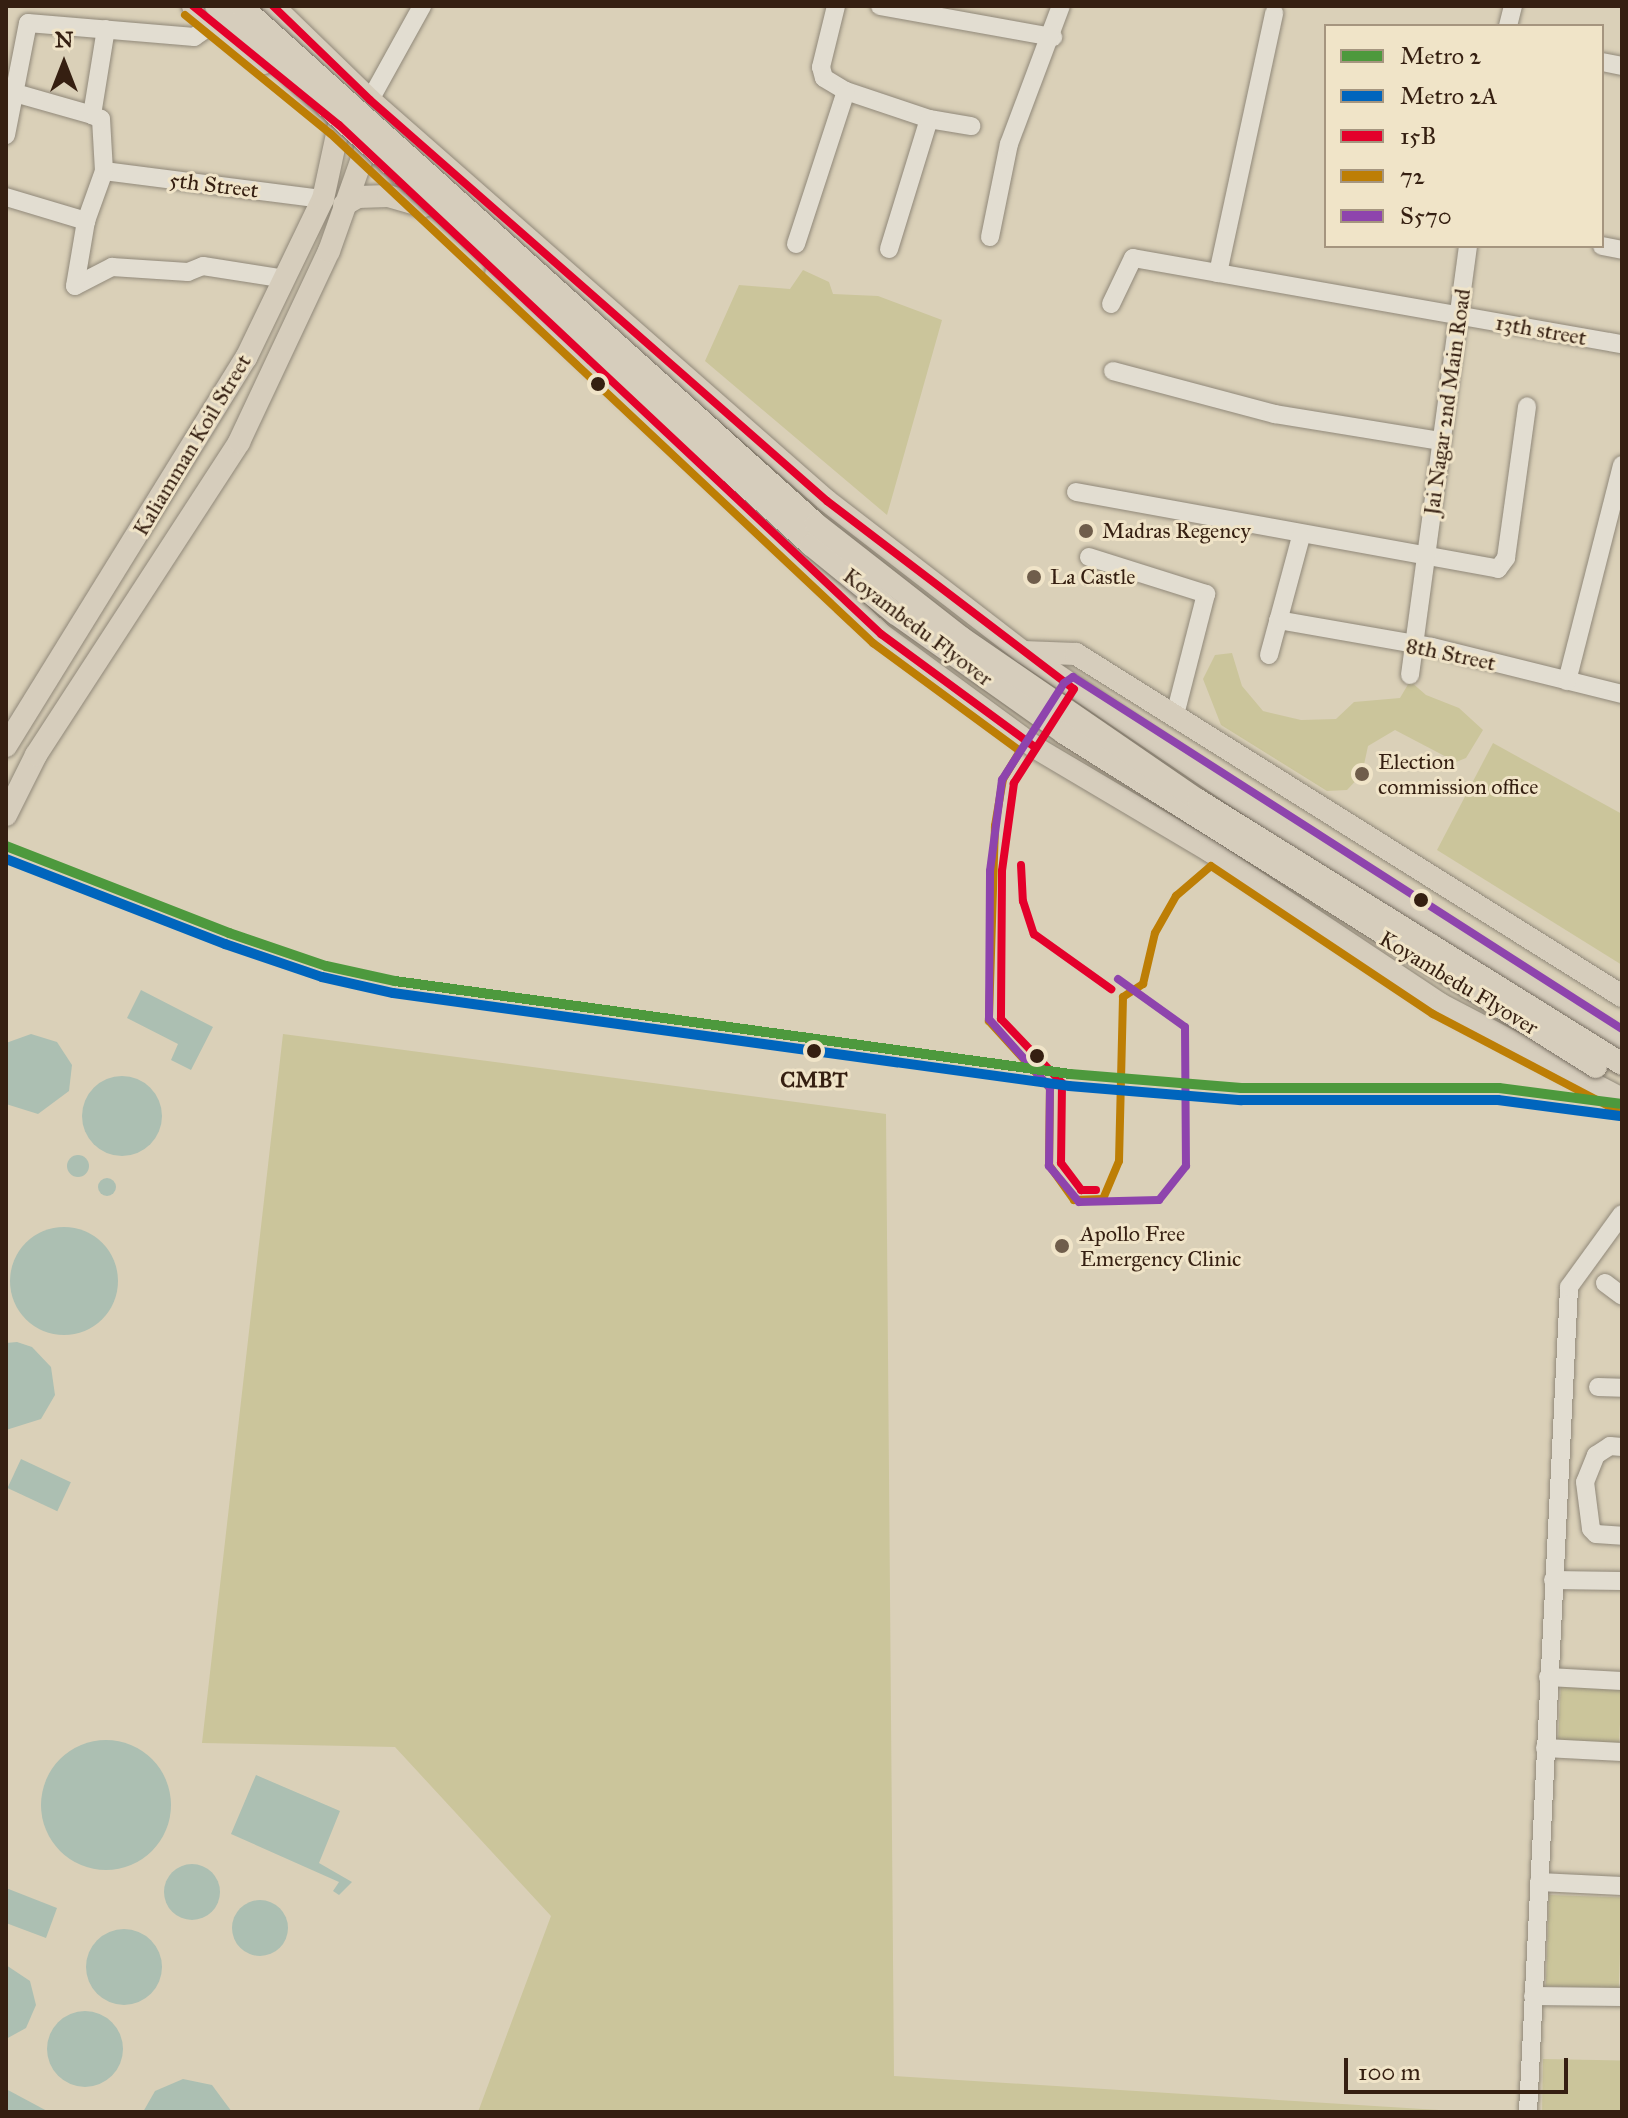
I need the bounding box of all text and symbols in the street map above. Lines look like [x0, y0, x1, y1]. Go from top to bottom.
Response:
north arrow [24, 24, 104, 104]
legend [1324, 24, 1604, 248]
text: N [55, 26, 73, 53]
text: Metro 2 [1400, 41, 1481, 71]
text: Metro 2A [1400, 81, 1497, 111]
text: 15B [1400, 121, 1436, 151]
text: 72 [1400, 161, 1425, 191]
street label: 5th Street [168, 166, 260, 204]
text: S570 [1400, 201, 1452, 231]
street label: Jai Nagar 2nd Main Road [1418, 287, 1476, 517]
street label: 13th street [1493, 309, 1589, 351]
street label: Kaliamman Koil Street [127, 349, 257, 541]
unlabelled marker [590, 376, 606, 392]
place label: Madras Regency [1102, 518, 1251, 544]
marker: Madras Regency [1077, 522, 1095, 540]
street label: Koyambedu Flyover [838, 562, 998, 692]
place label: La Castle [1050, 564, 1135, 590]
marker: La Castle [1025, 568, 1043, 586]
street label: 8th Street [1404, 632, 1498, 676]
place label: Election commission office [1378, 748, 1538, 800]
marker: Election commission office [1353, 765, 1371, 783]
unlabelled marker [1413, 892, 1429, 908]
street label: Koyambedu Flyover [1375, 925, 1543, 1041]
marker: CMBT [802, 1039, 826, 1063]
unlabelled marker [1029, 1048, 1045, 1064]
place label: CMBT [780, 1067, 848, 1093]
place label: Apollo Free Emergency Clinic [1080, 1220, 1241, 1272]
marker: Apollo Free Emergency Clinic [1051, 1235, 1073, 1257]
scale bar [1348, 2042, 1572, 2092]
text: 100 m [1358, 2057, 1421, 2087]

